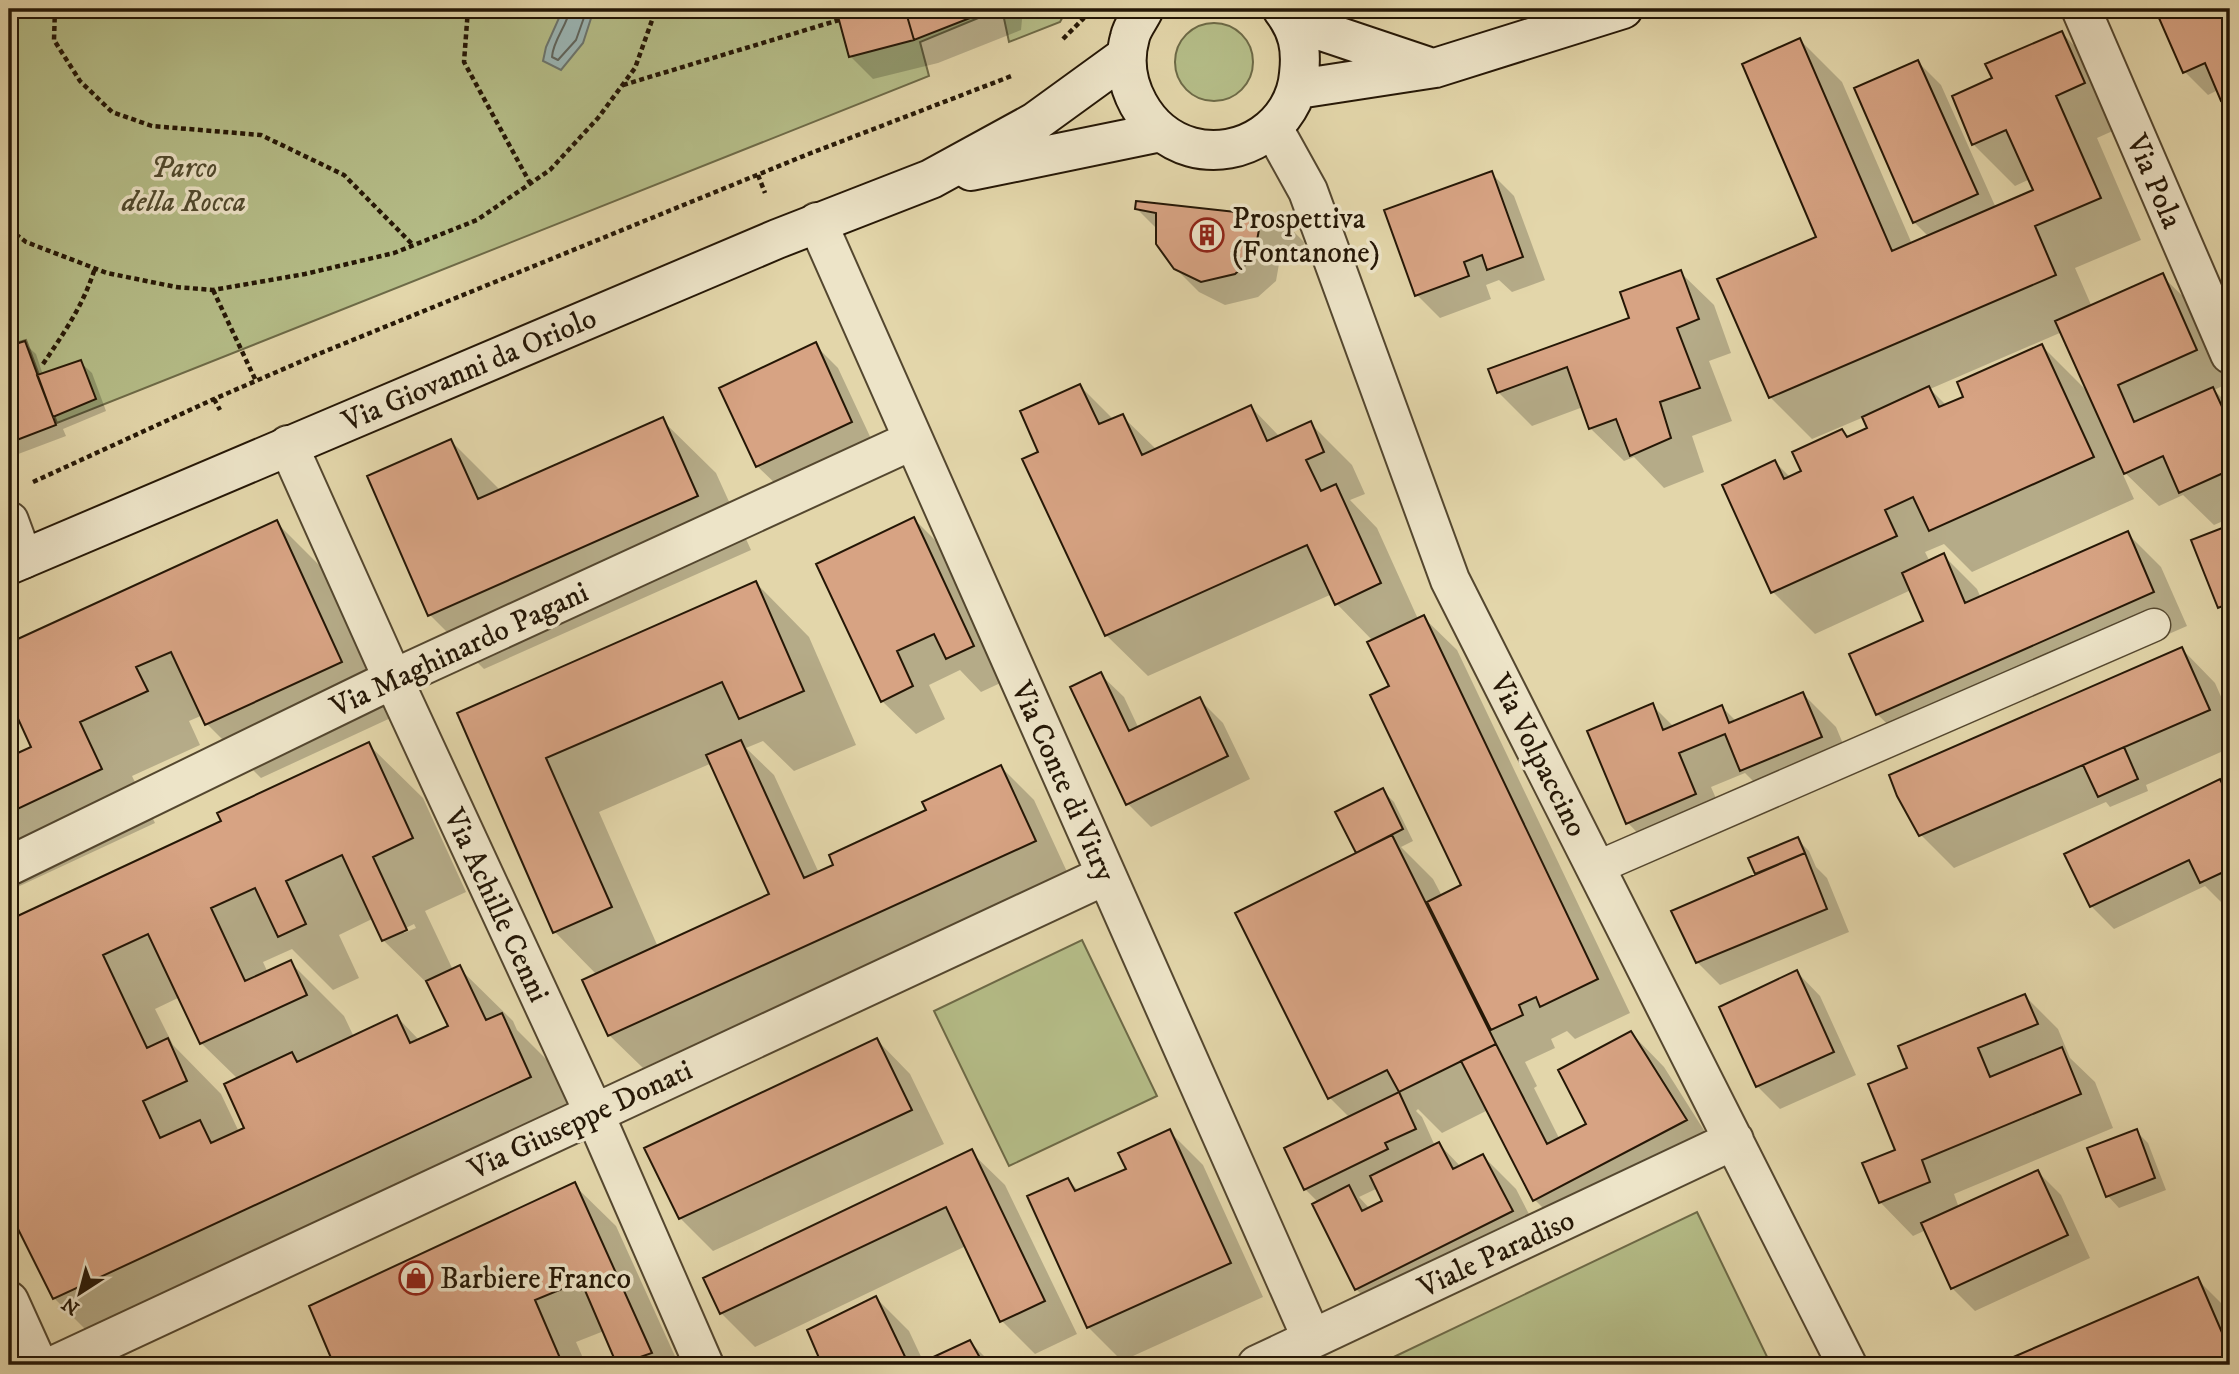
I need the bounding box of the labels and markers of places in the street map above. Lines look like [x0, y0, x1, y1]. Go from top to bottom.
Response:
place label: Prospettiva (Fontanone) [1232, 201, 1380, 272]
building icon: Prospettiva (Fontanone) [1188, 216, 1226, 254]
shop icon: Barbiere Franco [397, 1259, 435, 1297]
place label: Barbiere Franco [440, 1261, 631, 1298]

